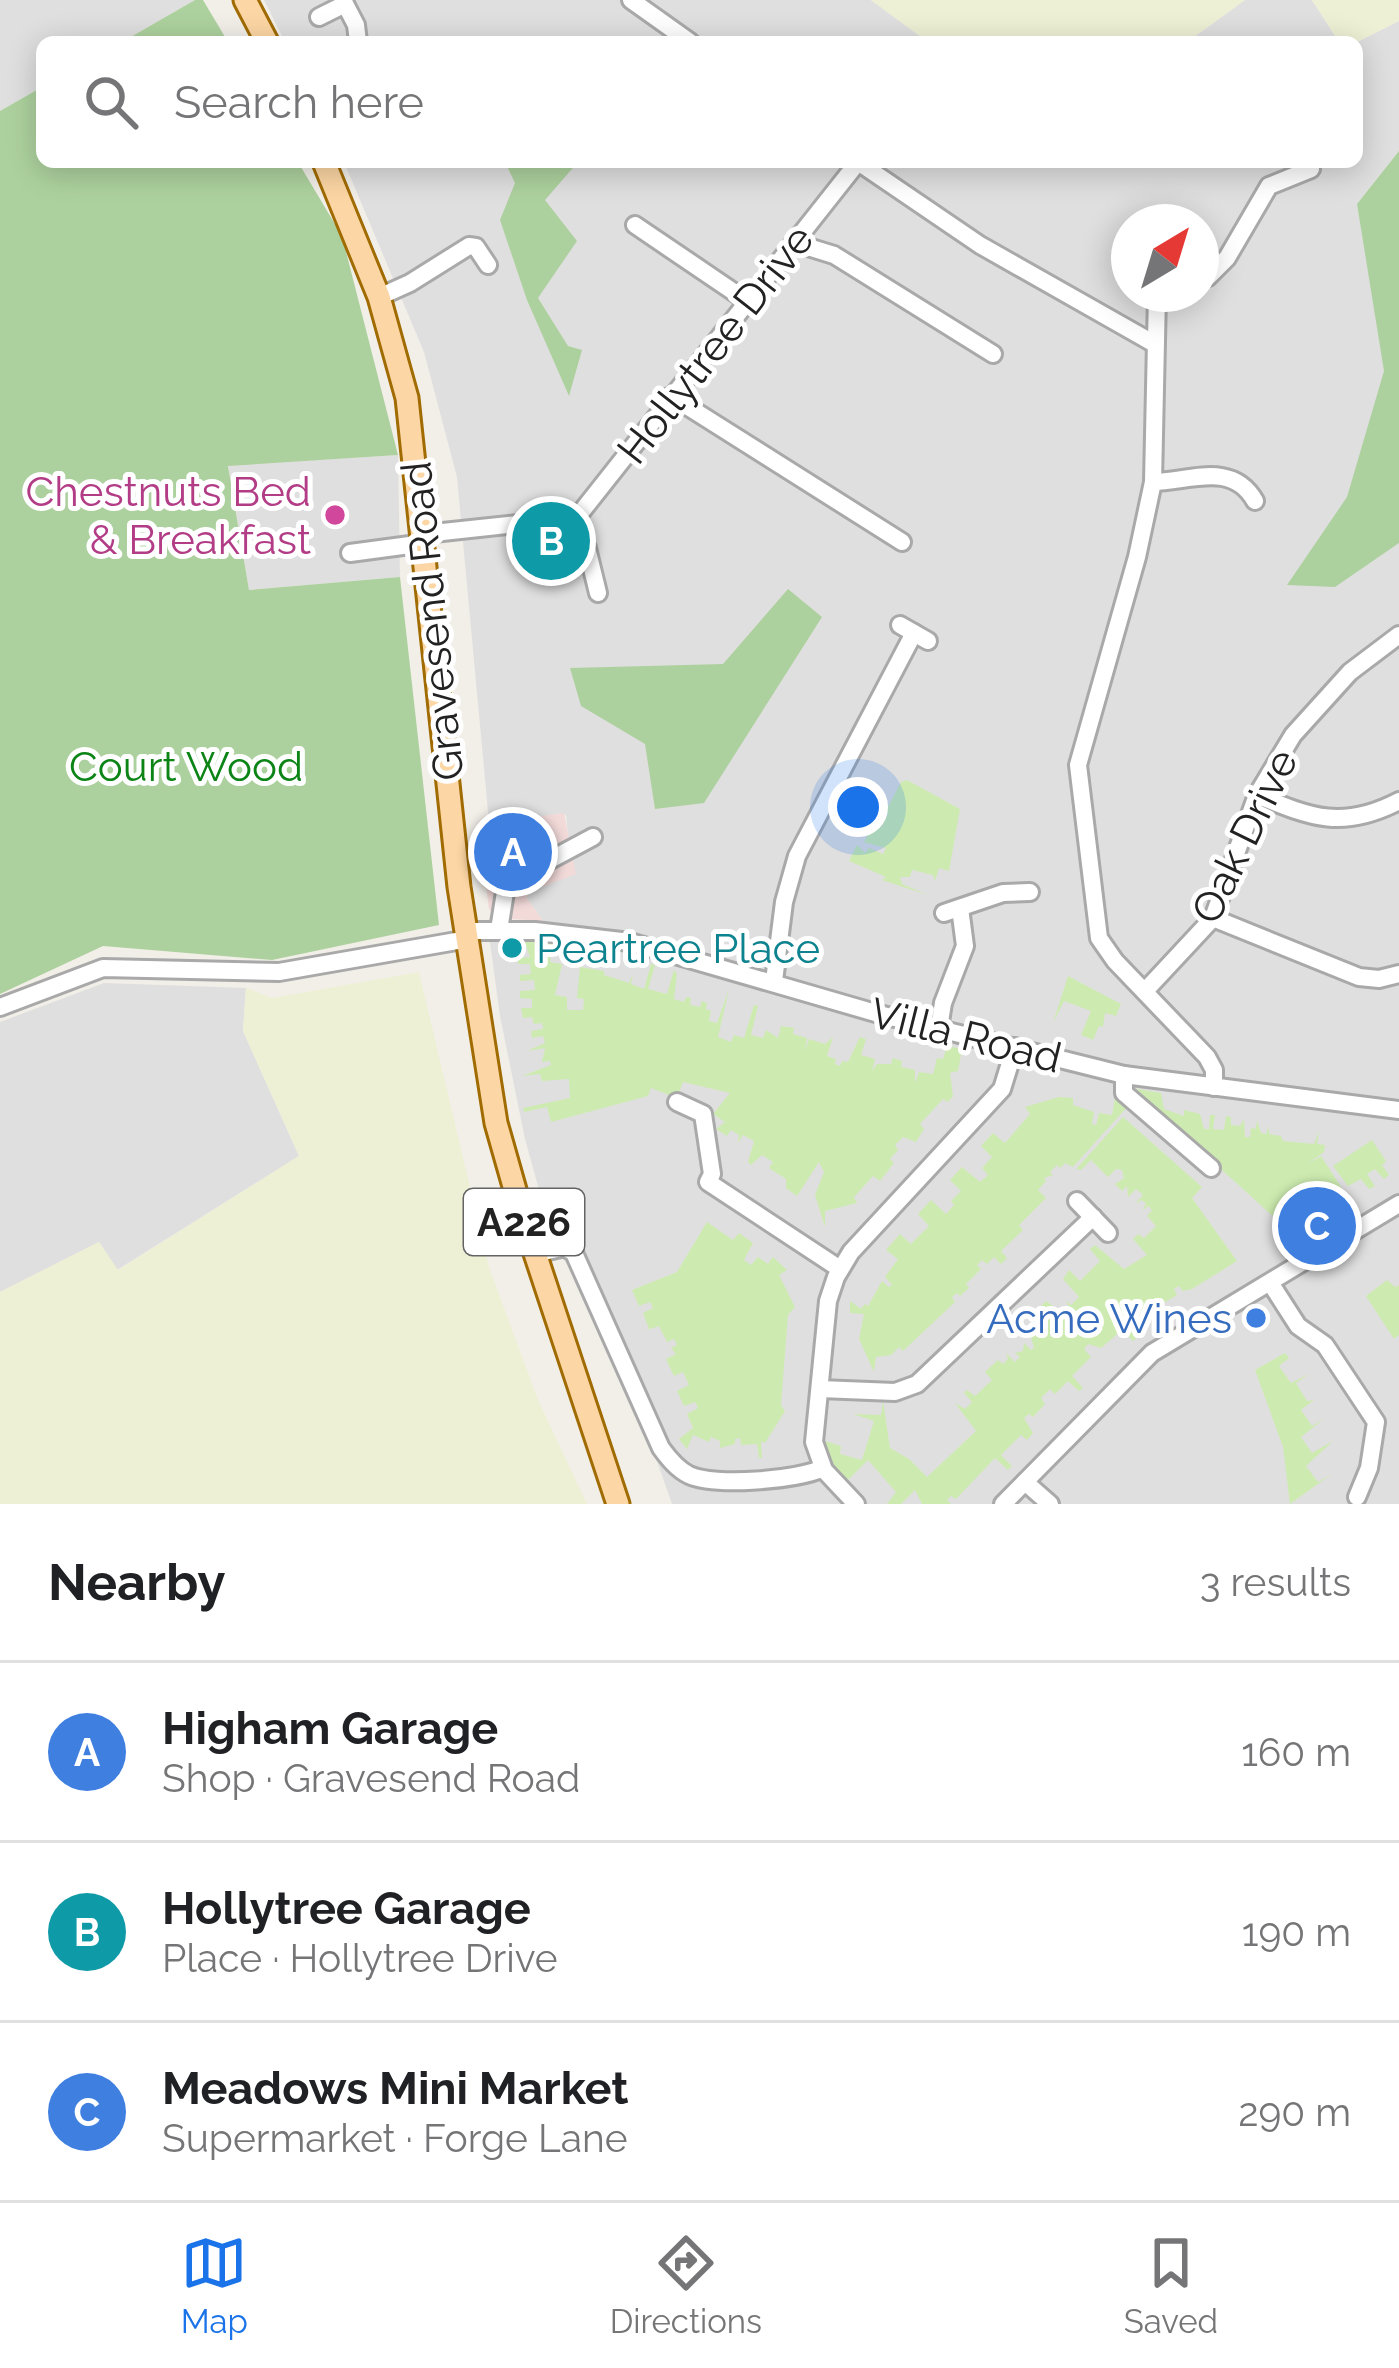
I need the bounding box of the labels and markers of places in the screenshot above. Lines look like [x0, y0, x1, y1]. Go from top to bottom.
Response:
place label: Chestnuts Bed & Breakfast [25, 467, 311, 564]
pin: B [512, 496, 590, 586]
marker: Chestnuts Bed & Breakfast [322, 502, 348, 528]
pin: A [474, 807, 552, 897]
place label: Peartree Place [536, 924, 820, 973]
marker: Peartree Place [499, 935, 525, 961]
pin: C [1278, 1181, 1356, 1271]
place label: Acme Wines [986, 1294, 1232, 1343]
marker: Acme Wines [1243, 1305, 1269, 1331]

